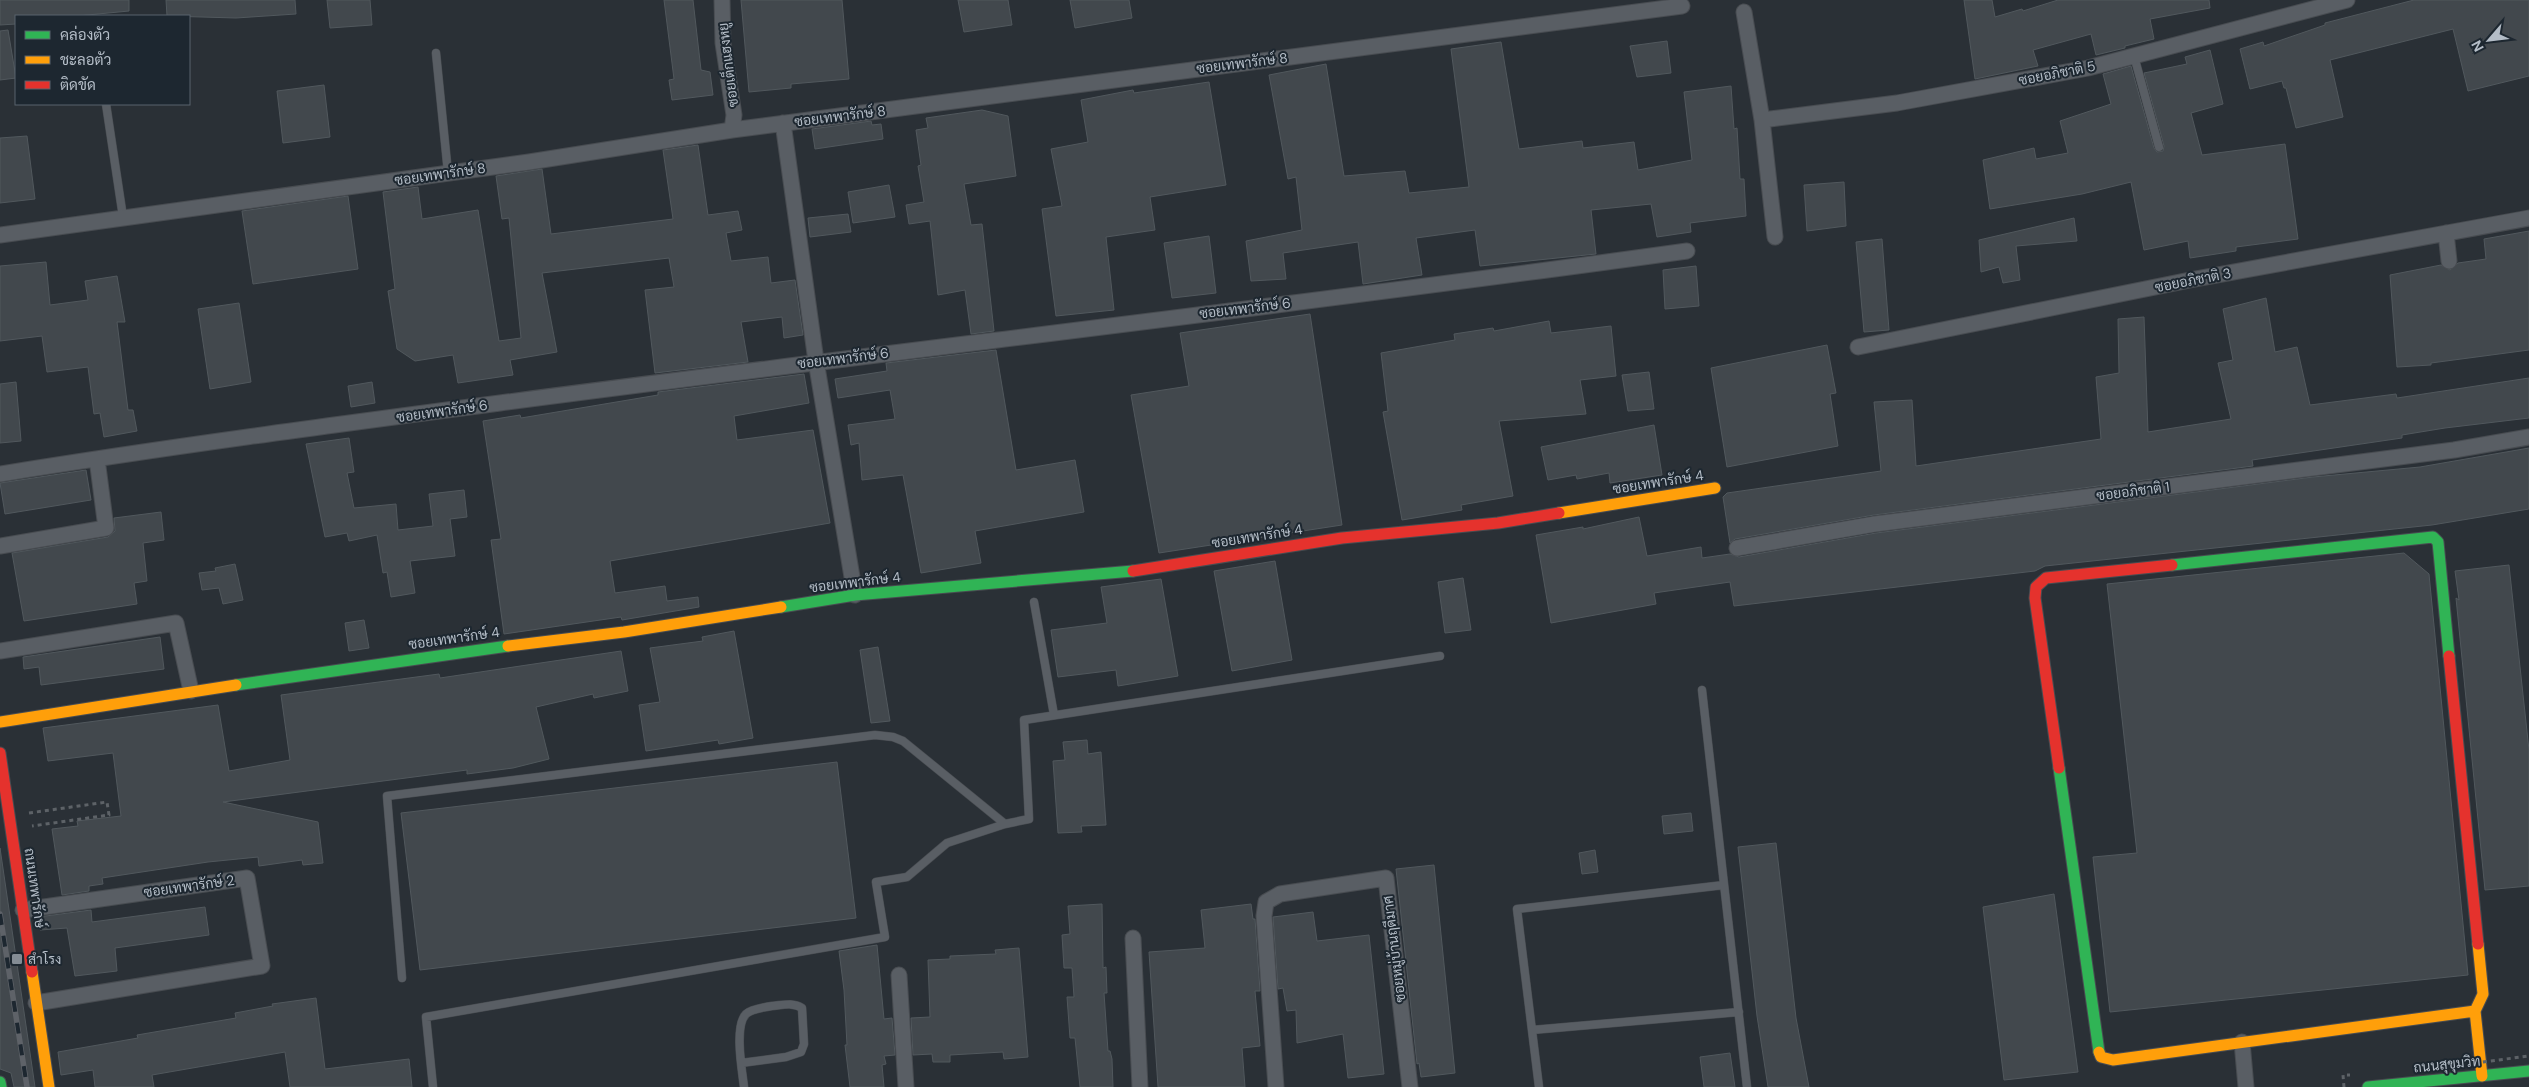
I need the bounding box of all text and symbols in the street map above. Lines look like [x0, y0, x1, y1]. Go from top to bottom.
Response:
legend [15, 15, 190, 105]
north arrow [2464, 15, 2514, 65]
street label: ซอยเต็กแฮงหยู [714, 22, 743, 108]
text: คล่องตัว [60, 25, 110, 45]
text: N [2467, 37, 2488, 55]
street label: ซอยเทพารักษ์ 8 [1195, 48, 1289, 78]
text: ชะลอตัว [60, 50, 111, 70]
street label: ซอยอภิชาติ 5 [2017, 57, 2097, 89]
text: ติดขัด [60, 75, 96, 95]
street label: ซอยเทพารักษ์ 8 [793, 101, 887, 131]
street label: ซอยเทพารักษ์ 8 [393, 159, 487, 189]
street label: ซอยอภิชาติ 3 [2153, 264, 2233, 296]
street label: ซอยเทพารักษ์ 6 [1198, 293, 1292, 323]
street label: ซอยเทพารักษ์ 6 [796, 343, 890, 373]
street label: ซอยเทพารักษ์ 6 [395, 396, 489, 426]
street label: ซอยเทพารักษ์ 4 [1611, 466, 1705, 498]
street label: ซอยอภิชาติ 1 [2095, 478, 2171, 504]
street label: ซอยเทพารักษ์ 4 [1210, 520, 1304, 552]
street label: ซอยเทพารักษ์ 4 [808, 567, 902, 597]
street label: ซอยเทพารักษ์ 4 [407, 623, 501, 653]
street label: ถนนเทพารักษ์ [20, 847, 50, 930]
street label: ซอยเทพารักษ์ 2 [143, 871, 235, 901]
street label: ซอยหมู่บ้านฤดีมาศ [1379, 895, 1410, 1003]
place label: สำโรง [28, 950, 61, 968]
marker: สำโรง [10, 952, 24, 966]
street label: ถนนสุขุมวิท [2413, 1052, 2482, 1077]

